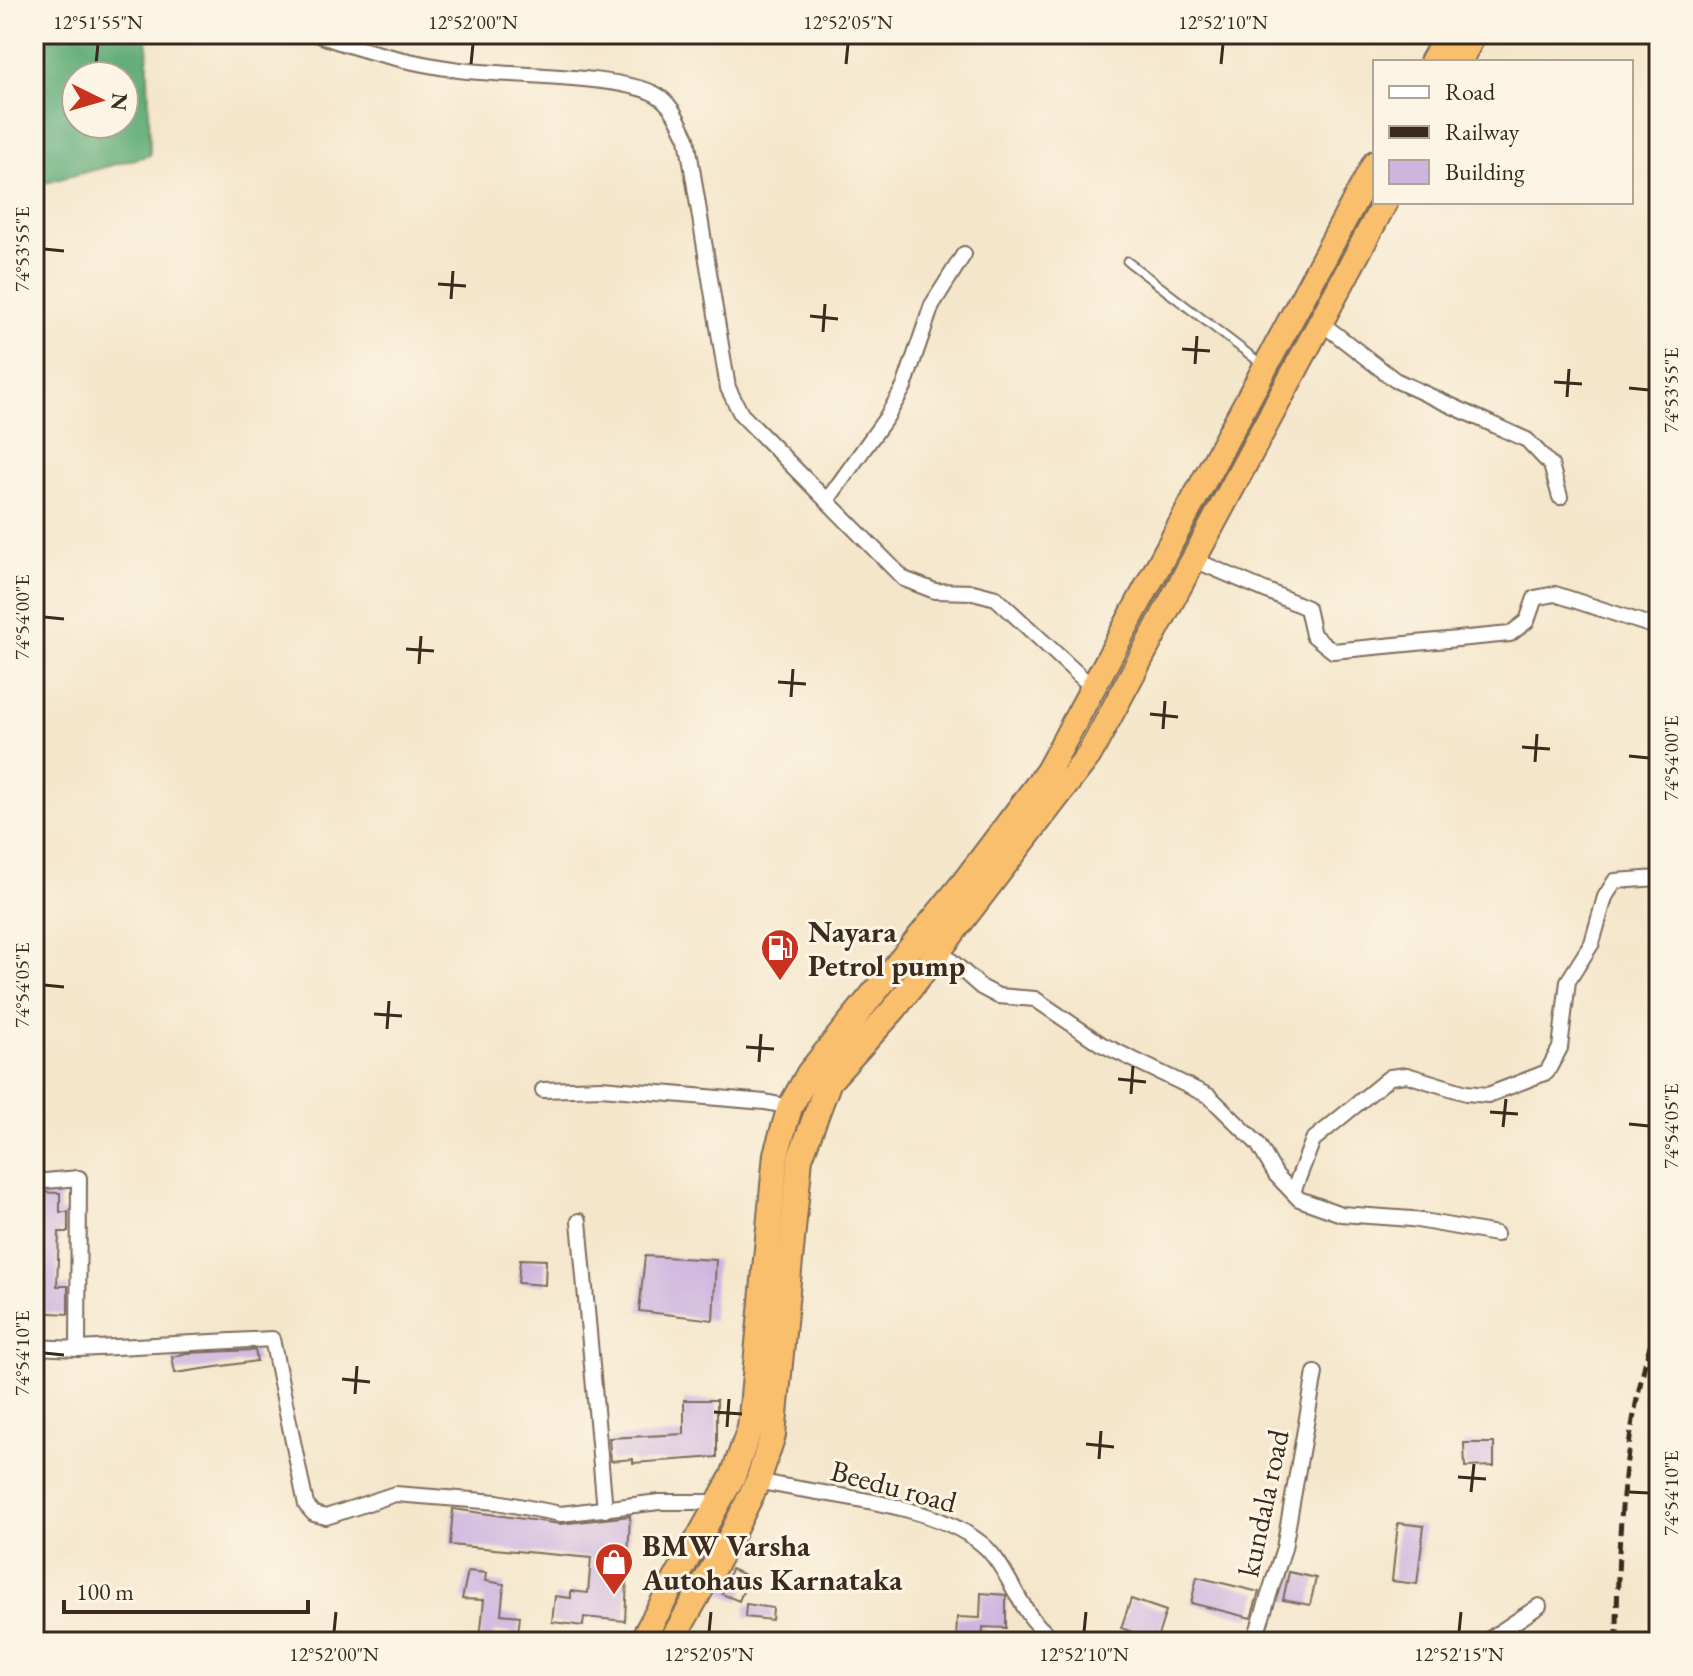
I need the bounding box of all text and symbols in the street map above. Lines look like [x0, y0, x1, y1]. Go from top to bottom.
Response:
text: 12°51'55"N [53, 9, 143, 35]
text: 12°52'00"N [428, 9, 518, 35]
text: 12°52'05"N [803, 9, 893, 35]
text: 12°52'10"N [1178, 9, 1268, 35]
north arrow [60, 60, 140, 140]
legend [1373, 60, 1633, 204]
text: Road [1445, 76, 1496, 107]
text: N [104, 92, 135, 112]
text: Railway [1445, 116, 1520, 147]
text: Building [1445, 156, 1525, 187]
text: 74°53'55"E [9, 206, 35, 292]
text: 74°53'55"E [1658, 347, 1684, 433]
text: 74°54'00"E [9, 574, 35, 660]
text: 74°54'00"E [1658, 715, 1684, 801]
place label: Nayara Petrol pump [808, 912, 965, 985]
fuel station icon: Nayara Petrol pump [759, 927, 801, 982]
text: 74°54'05"E [9, 942, 35, 1028]
text: 74°54'05"E [1658, 1083, 1684, 1169]
text: 74°54'10"E [9, 1310, 35, 1396]
street label: kundala road [1228, 1425, 1298, 1580]
street label: Beedu road [827, 1450, 962, 1522]
text: 74°54'10"E [1658, 1450, 1684, 1536]
place label: BMW Varsha Autohaus Karnataka [641, 1526, 903, 1599]
shop icon: BMW Varsha Autohaus Karnataka [593, 1541, 635, 1596]
scale bar [64, 1564, 308, 1614]
text: 100 m [76, 1576, 134, 1607]
text: 12°52'00"N [289, 1641, 379, 1667]
text: 12°52'05"N [664, 1641, 754, 1667]
text: 12°52'10"N [1039, 1641, 1129, 1667]
text: 12°52'15"N [1414, 1641, 1504, 1667]

